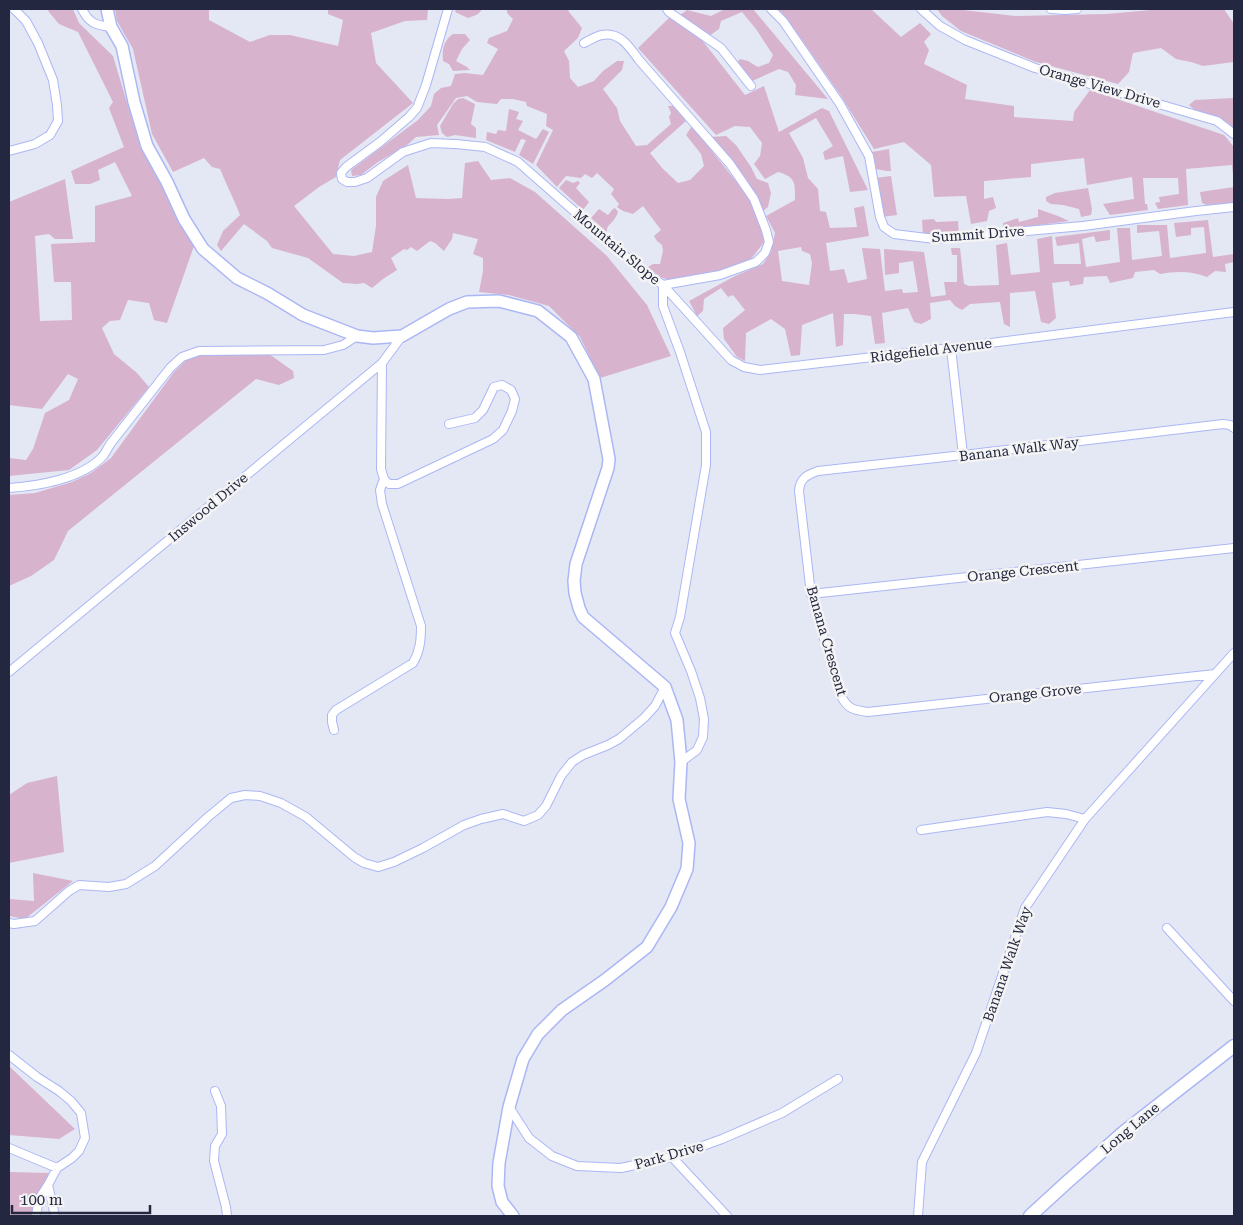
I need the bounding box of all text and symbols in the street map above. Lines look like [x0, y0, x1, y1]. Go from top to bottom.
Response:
street label: Orange View Drive [1037, 61, 1163, 111]
street label: Mountain Slope [571, 206, 664, 288]
street label: Summit Drive [931, 223, 1025, 245]
street label: Ridgefield Avenue [869, 335, 993, 365]
street label: Banana Walk Way [958, 434, 1081, 464]
street label: Inswood Drive [165, 469, 251, 545]
street label: Orange Crescent [967, 557, 1079, 585]
street label: Banana Crescent [804, 584, 850, 698]
street label: Orange Grove [988, 680, 1082, 706]
street label: Banana Walk Way [980, 904, 1034, 1024]
street label: Long Lane [1098, 1099, 1163, 1157]
street label: Park Drive [633, 1137, 706, 1172]
scale bar [12, 1182, 150, 1214]
text: 100 m [20, 1191, 63, 1209]

